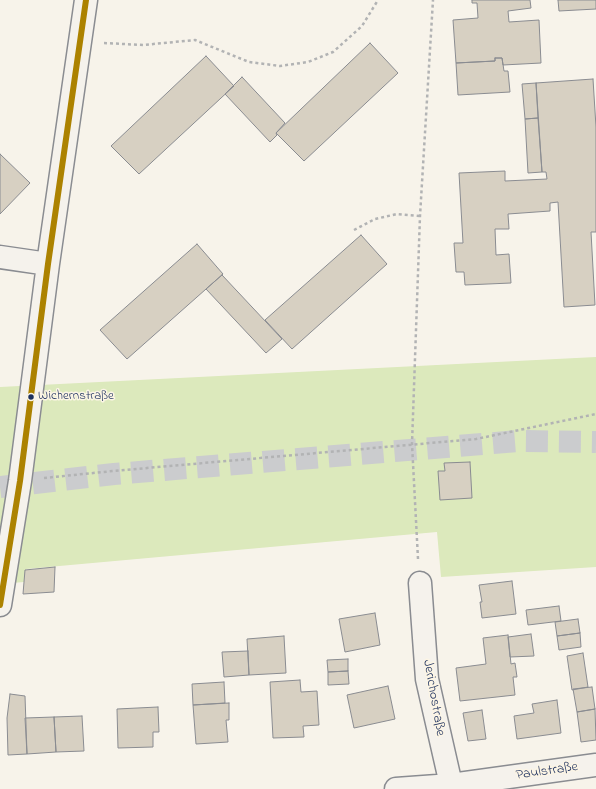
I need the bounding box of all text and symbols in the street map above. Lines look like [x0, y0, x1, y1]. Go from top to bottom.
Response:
place label: Wichernstraße [38, 389, 114, 405]
marker: Wichernstraße [26, 392, 36, 402]
street label: Jerichostraße [418, 658, 448, 738]
street label: Paulstraße [515, 759, 579, 785]

